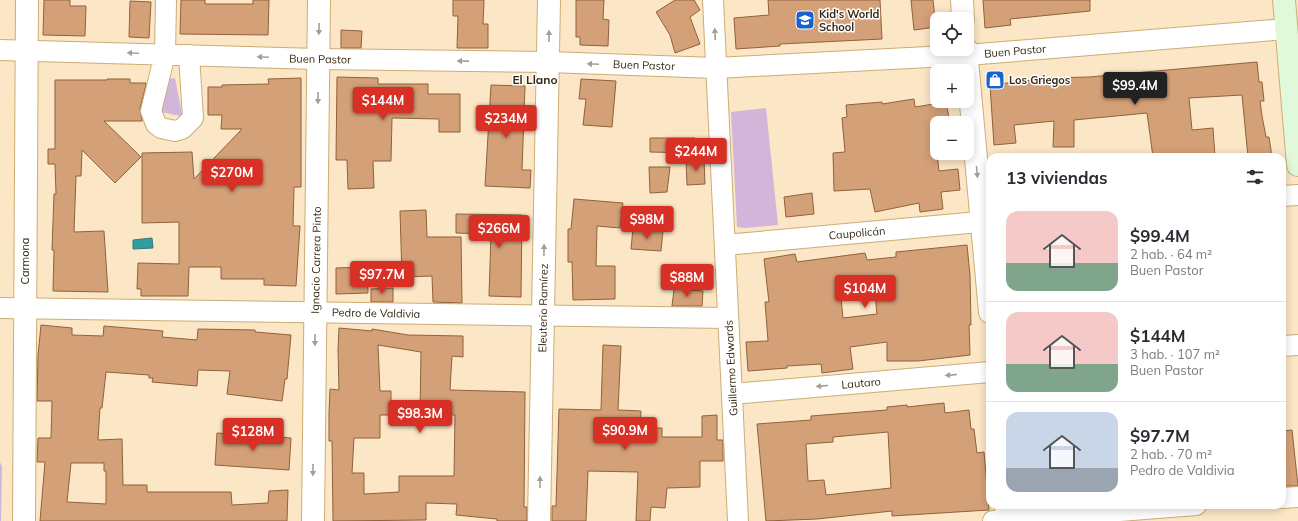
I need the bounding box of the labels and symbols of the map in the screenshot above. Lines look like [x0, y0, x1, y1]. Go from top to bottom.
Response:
place label: Kid's World School [819, 7, 880, 34]
school or university icon: Kid's World School [794, 9, 816, 31]
one-way arrow [315, 23, 322, 35]
one-way arrow [712, 27, 718, 40]
one-way arrow [545, 30, 552, 42]
street label: Buen Pastor [983, 41, 1047, 61]
one-way arrow [126, 50, 139, 56]
street label: Buen Pastor [289, 51, 351, 67]
one-way arrow [257, 54, 269, 61]
street label: Buen Pastor [613, 57, 675, 73]
one-way arrow [456, 58, 469, 64]
one-way arrow [587, 60, 599, 67]
shop icon: Los Griegos [984, 69, 1006, 91]
district label: El Llano [512, 72, 558, 87]
pin: $99.4M [1102, 72, 1168, 106]
place label: Los Griegos [1009, 73, 1071, 87]
pin: $144M [355, 87, 411, 121]
one-way arrow [315, 92, 321, 105]
pin: $234M [478, 105, 534, 139]
pin: $244M [668, 138, 724, 172]
pin: $270M [204, 159, 260, 193]
one-way arrow [973, 166, 980, 178]
street label: Ignacio Carrera Pinto [308, 206, 324, 314]
pin: $98M [623, 206, 671, 240]
pin: $266M [471, 215, 527, 249]
street label: Caupolicán [828, 224, 886, 242]
street label: Carmona [18, 238, 32, 284]
one-way arrow [541, 244, 548, 256]
pin: $97.7M [349, 261, 415, 295]
street label: Eleuterio Ramírez [535, 263, 551, 353]
pin: $88M [663, 264, 711, 298]
pin: $104M [837, 275, 893, 309]
street label: Pedro de Valdivia [332, 305, 420, 321]
street label: Guillermo Edwards [721, 320, 741, 416]
one-way arrow [312, 334, 318, 347]
one-way arrow [945, 372, 957, 378]
street label: Lautaro [841, 374, 881, 392]
one-way arrow [816, 383, 828, 390]
pin: $98.3M [387, 400, 453, 434]
pin: $90.9M [592, 417, 658, 451]
pin: $128M [225, 418, 281, 452]
one-way arrow [310, 464, 316, 477]
one-way arrow [537, 475, 543, 488]

